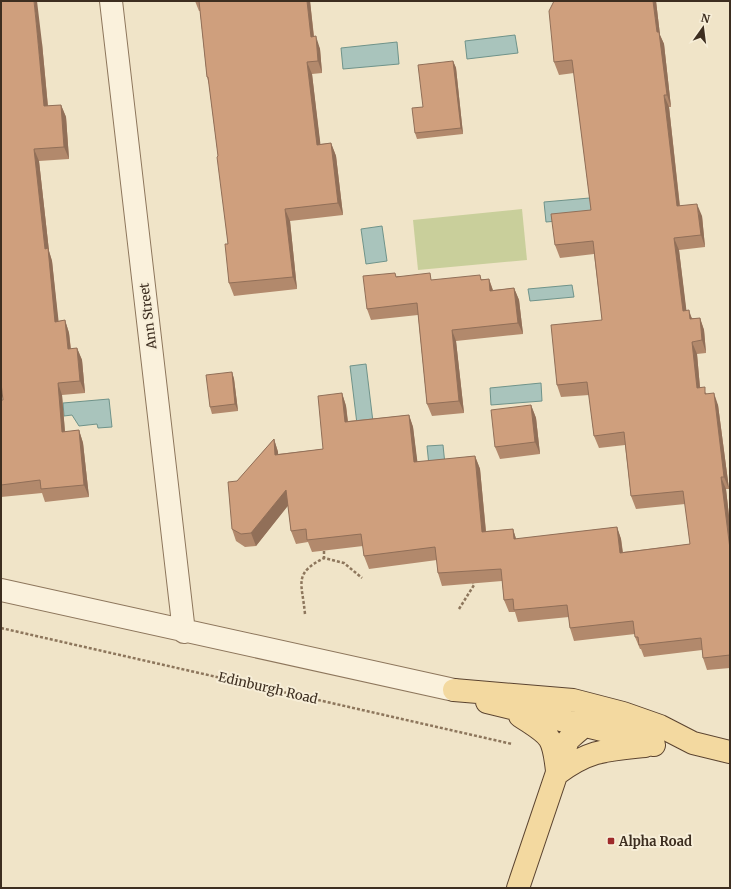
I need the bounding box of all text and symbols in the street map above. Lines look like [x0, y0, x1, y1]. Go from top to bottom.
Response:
north arrow [683, 8, 723, 48]
text: N [700, 10, 712, 26]
street label: Ann Street [135, 282, 161, 351]
street label: Edinburgh Road [217, 668, 319, 708]
place label: Alpha Road [618, 833, 692, 850]
marker: Alpha Road [606, 836, 616, 846]

